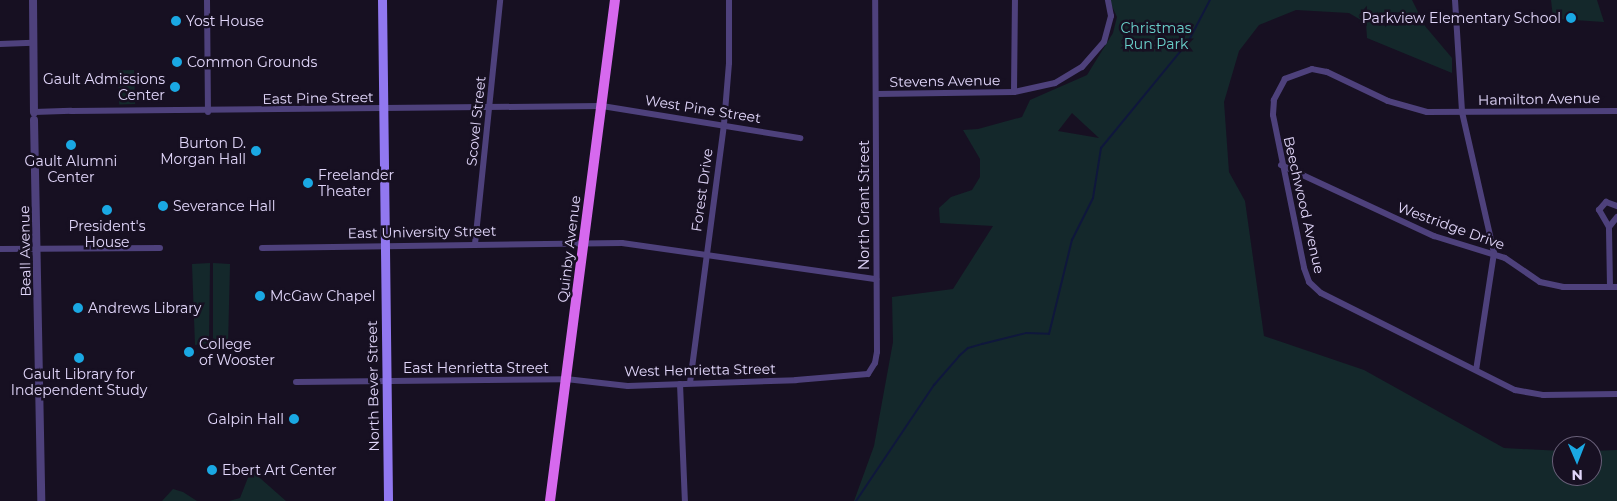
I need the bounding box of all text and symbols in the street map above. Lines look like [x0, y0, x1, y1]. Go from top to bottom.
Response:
place label: Parkview Elementary School [1362, 10, 1561, 26]
marker: Parkview Elementary School [1565, 12, 1577, 24]
place label: Yost House [186, 13, 264, 29]
marker: Yost House [170, 15, 182, 27]
park label: Christmas Run Park [1120, 20, 1192, 52]
place label: Common Grounds [187, 54, 317, 70]
marker: Common Grounds [171, 56, 183, 68]
place label: Gault Admissions Center [43, 71, 165, 104]
street label: Stevens Avenue [889, 72, 1001, 90]
street label: Scovel Street [463, 75, 489, 167]
marker: Gault Admissions Center [169, 81, 181, 93]
street label: East Pine Street [262, 89, 374, 107]
street label: Hamilton Avenue [1478, 90, 1600, 108]
street label: West Pine Street [644, 92, 762, 126]
place label: Burton D. Morgan Hall [160, 135, 246, 168]
street label: Beechwood Avenue [1280, 135, 1328, 275]
marker: Gault Alumni Center [65, 139, 77, 151]
street label: North Grant Street [856, 140, 872, 270]
marker: Burton D. Morgan Hall [250, 145, 262, 157]
street label: Forest Drive [688, 147, 716, 233]
place label: Gault Alumni Center [25, 153, 117, 186]
place label: Freelander Theater [318, 167, 394, 200]
marker: Freelander Theater [302, 177, 314, 189]
street label: Quinby Avenue [554, 194, 584, 304]
place label: Severance Hall [173, 198, 276, 214]
street label: Westridge Drive [1395, 199, 1507, 253]
marker: Severance Hall [157, 200, 169, 212]
marker: President's House [101, 204, 113, 216]
street label: Beall Avenue [16, 205, 34, 297]
place label: President's House [69, 218, 145, 250]
street label: East University Street [348, 222, 496, 242]
place label: McGaw Chapel [270, 288, 376, 304]
marker: McGaw Chapel [254, 290, 266, 302]
place label: Andrews Library [88, 300, 201, 316]
marker: Andrews Library [72, 302, 84, 314]
street label: North Bever Street [363, 320, 383, 452]
place label: College of Wooster [199, 336, 275, 368]
marker: College of Wooster [183, 346, 195, 358]
marker: Gault Library for Independent Study [73, 352, 85, 364]
street label: East Henrietta Street [403, 360, 549, 376]
street label: West Henrietta Street [624, 360, 776, 380]
place label: Gault Library for Independent Study [11, 366, 147, 398]
place label: Galpin Hall [208, 411, 284, 427]
marker: Galpin Hall [288, 413, 300, 425]
north arrow [1552, 436, 1602, 486]
place label: Ebert Art Center [222, 462, 337, 478]
marker: Ebert Art Center [206, 464, 218, 476]
text: N [1571, 466, 1583, 484]

